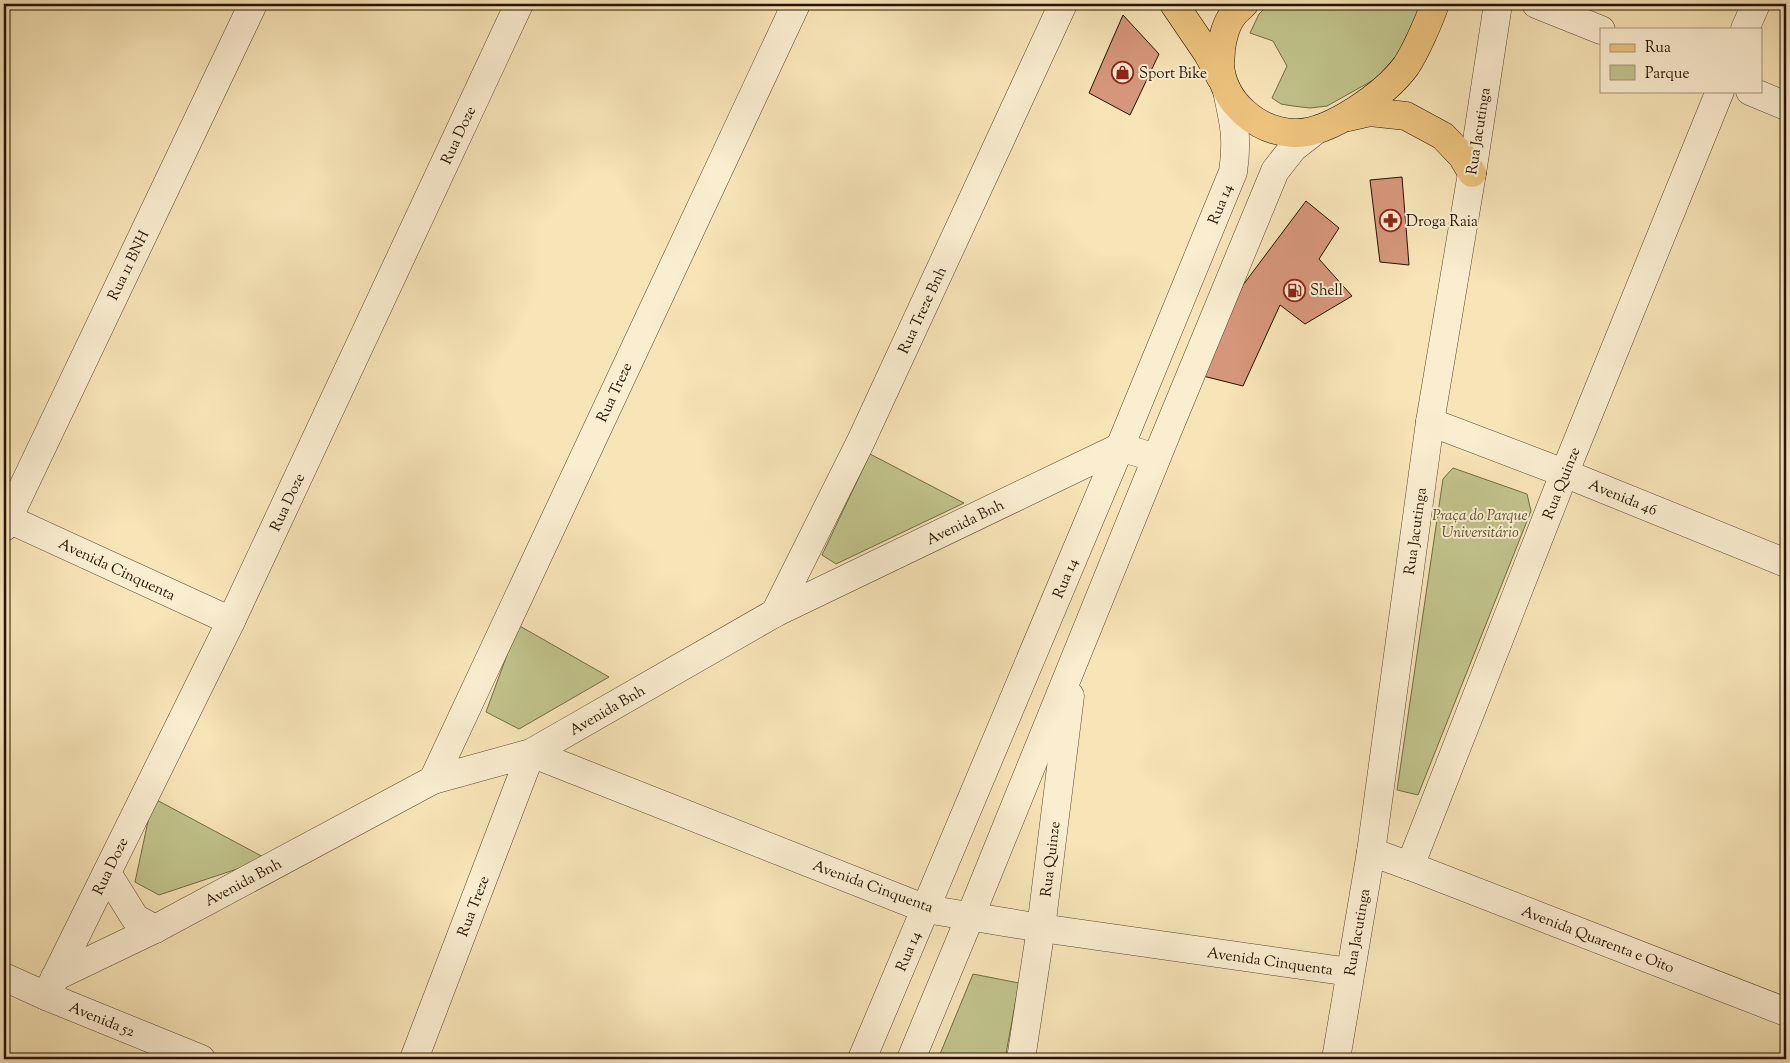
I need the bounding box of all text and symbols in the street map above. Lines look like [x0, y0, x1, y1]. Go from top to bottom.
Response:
legend [1600, 28, 1762, 92]
text: Rua [1645, 38, 1671, 59]
shop icon: Sport Bike [1111, 61, 1135, 85]
place label: Sport Bike [1139, 64, 1207, 85]
text: Parque [1645, 64, 1689, 85]
street label: Rua Jacutinga [1462, 86, 1497, 176]
street label: Rua Doze [437, 103, 482, 168]
street label: Rua 14 [1204, 181, 1239, 228]
pharmacy icon: Droga Raia [1378, 209, 1402, 233]
place label: Droga Raia [1406, 212, 1478, 233]
street label: Rua 11 BNH [103, 227, 155, 304]
street label: Rua Treze Bnh [894, 263, 953, 358]
fuel station icon: Shell [1282, 278, 1306, 302]
place label: Shell [1310, 281, 1343, 302]
street label: Rua Treze [592, 359, 638, 426]
street label: Rua Quinze [1538, 444, 1586, 523]
street label: Rua Doze [266, 470, 311, 535]
street label: Avenida 46 [1585, 475, 1660, 522]
street label: Rua Jacutinga [1400, 486, 1433, 576]
street label: Avenida Bnh [923, 495, 1008, 551]
park label: Praça do Parque Universitário [1432, 506, 1528, 544]
street label: Avenida Cinquenta [54, 534, 178, 607]
street label: Rua 14 [1049, 555, 1084, 602]
street label: Avenida Bnh [566, 681, 650, 742]
street label: Rua Quinze [1036, 820, 1067, 898]
street label: Rua Doze [88, 834, 134, 899]
street label: Avenida Bnh [201, 854, 286, 912]
street label: Avenida Cinquenta [809, 856, 936, 919]
street label: Rua Treze [453, 873, 496, 940]
street label: Rua Jacutinga [1341, 887, 1376, 977]
street label: Avenida Quarenta e Oito [1518, 901, 1677, 979]
street label: Rua 14 [892, 928, 927, 975]
street label: Avenida Cinquenta [1206, 943, 1334, 982]
street label: Avenida 52 [65, 998, 138, 1043]

